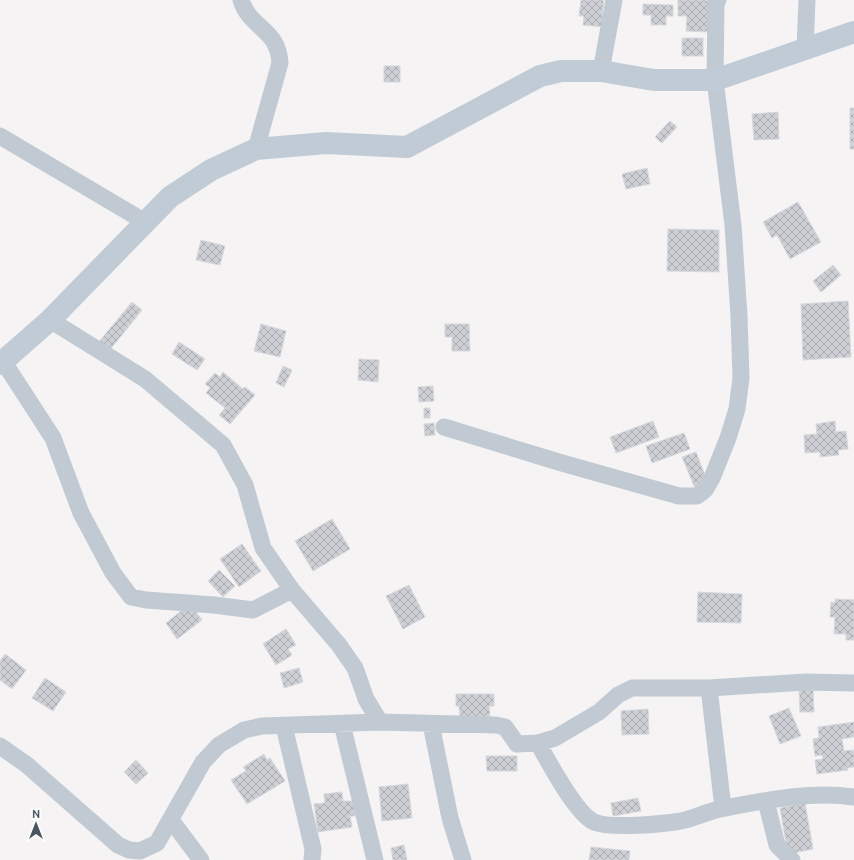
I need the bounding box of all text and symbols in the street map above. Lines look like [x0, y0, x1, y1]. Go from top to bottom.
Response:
north arrow [16, 804, 56, 844]
text: N [32, 808, 40, 820]

